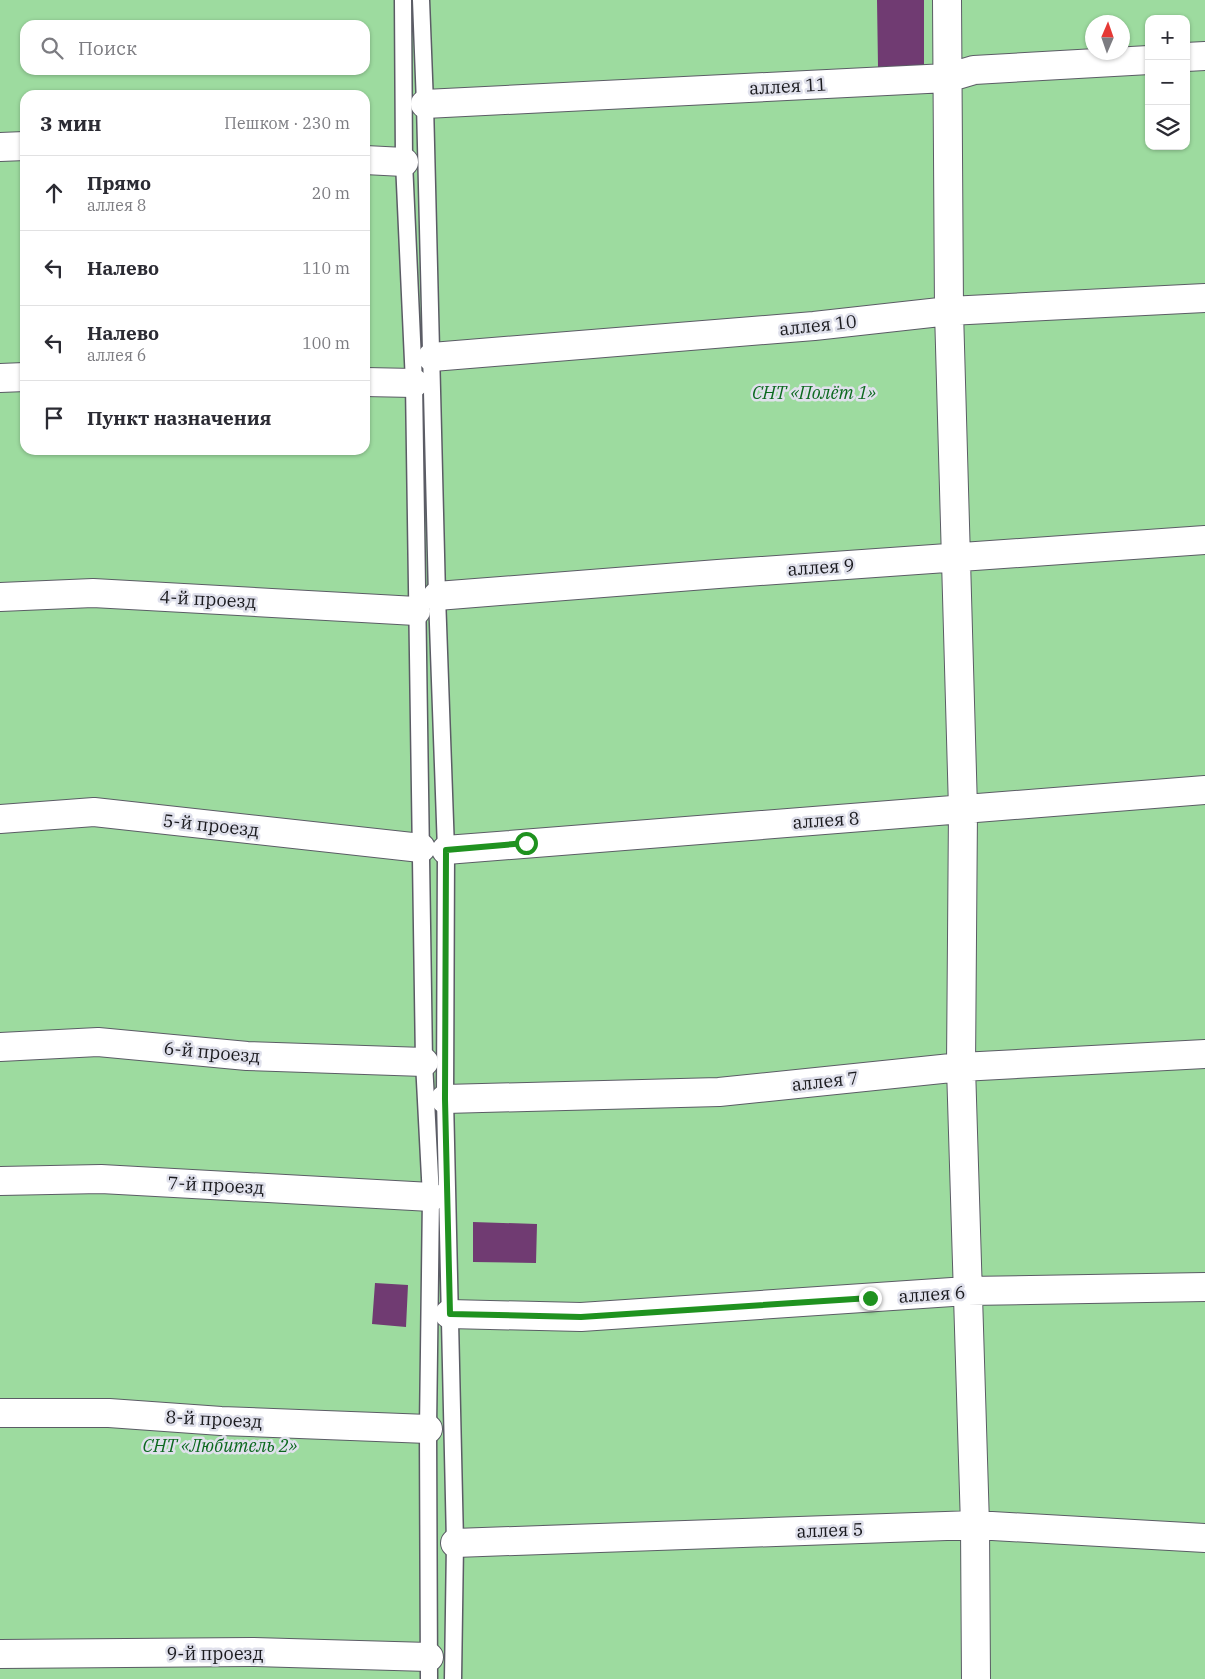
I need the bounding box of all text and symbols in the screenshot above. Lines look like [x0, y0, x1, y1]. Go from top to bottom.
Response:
north arrow [1085, 15, 1130, 60]
map controls [1145, 15, 1190, 150]
button: + [1145, 15, 1190, 60]
search box [20, 20, 370, 75]
icon: search [38, 34, 66, 62]
text: Поиск [78, 36, 137, 60]
button: − [1145, 60, 1190, 105]
street label: аллея 11 [749, 72, 827, 100]
button: layers [1145, 105, 1190, 150]
text: 3 мин [40, 109, 102, 137]
text: Пешком · 230 m [224, 113, 350, 133]
text: Прямо [87, 171, 151, 195]
icon: ahead [40, 179, 68, 207]
text: 20 m [312, 183, 350, 203]
text: аллея 8 [87, 195, 146, 215]
icon: left [40, 254, 68, 282]
text: Налево [87, 256, 159, 280]
text: 110 m [302, 258, 350, 278]
street label: аллея 10 [778, 310, 858, 340]
text: Налево [87, 321, 159, 345]
icon: left [40, 329, 68, 357]
text: 100 m [302, 333, 350, 353]
text: аллея 6 [87, 345, 146, 365]
park label: СНТ «Полёт 1» [752, 381, 876, 404]
icon: arrive [40, 404, 68, 432]
text: Пункт назначения [87, 406, 271, 430]
street label: аллея 9 [787, 553, 855, 581]
street label: 4-й проезд [159, 585, 257, 613]
street label: аллея 8 [792, 806, 860, 834]
street label: 5-й проезд [162, 808, 260, 842]
route start [515, 832, 538, 855]
street label: 6-й проезд [163, 1036, 261, 1068]
street label: аллея 7 [791, 1066, 859, 1096]
street label: 7-й проезд [167, 1171, 265, 1199]
street label: аллея 6 [898, 1280, 966, 1308]
route end [859, 1287, 882, 1310]
street label: 8-й проезд [165, 1405, 263, 1433]
park label: СНТ «Любитель 2» [143, 1434, 297, 1457]
street label: аллея 5 [796, 1517, 864, 1543]
street label: 9-й проезд [167, 1642, 263, 1665]

